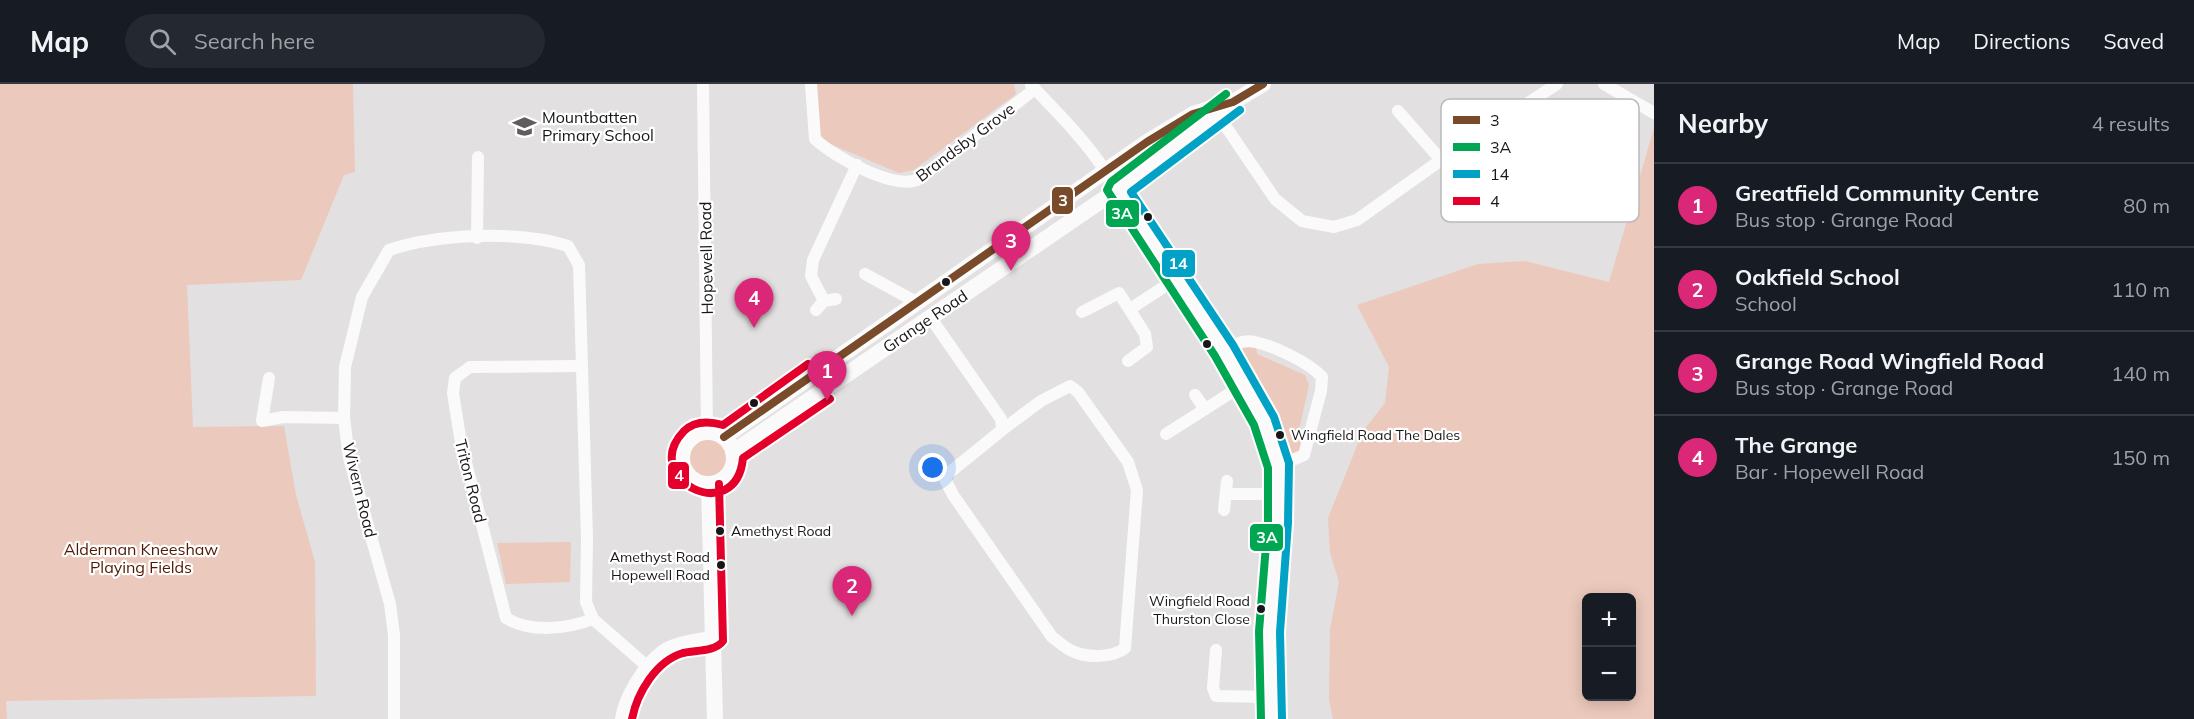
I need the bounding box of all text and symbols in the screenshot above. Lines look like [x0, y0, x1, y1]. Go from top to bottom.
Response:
search box [125, 14, 545, 68]
text: Map [30, 24, 89, 59]
icon: search [146, 25, 179, 58]
text: Search here [194, 27, 315, 55]
text: Map [1897, 28, 1940, 54]
text: Directions [1973, 28, 2070, 54]
text: Saved [2103, 28, 2164, 54]
street label: Brandsby Grove [912, 98, 1018, 186]
legend [1441, 99, 1639, 222]
place label: Mountbatten Primary School [542, 107, 654, 145]
text: Nearby [1678, 107, 1768, 140]
text: 3 [1490, 110, 1500, 130]
text: 4 results [2092, 111, 2170, 136]
school or university icon: Mountbatten Primary School [511, 113, 537, 139]
text: 3A [1490, 137, 1512, 157]
text: 14 [1490, 164, 1510, 184]
text: Greatfield Community Centre [1735, 179, 2039, 207]
line badge: 3 [1051, 186, 1074, 215]
text: 3 [1058, 190, 1068, 210]
text: 4 [1490, 191, 1500, 211]
text: 1 [1692, 193, 1704, 218]
text: 80 m [2123, 193, 2170, 218]
line badge: 3A [1105, 199, 1140, 228]
street label: Hopewell Road [695, 201, 717, 315]
text: 3A [1111, 203, 1133, 223]
text: Bus stop · Grange Road [1735, 207, 1953, 232]
unlabelled marker [1142, 211, 1154, 223]
pin: 3 [992, 222, 1030, 271]
line badge: 14 [1161, 249, 1196, 278]
text: 14 [1168, 253, 1188, 273]
text: Oakfield School [1735, 263, 1900, 291]
unlabelled marker [940, 276, 952, 288]
text: 2 [1692, 277, 1704, 302]
text: 110 m [2111, 277, 2170, 302]
pin: 4 [734, 278, 774, 328]
street label: Grange Road [879, 285, 971, 357]
text: School [1735, 291, 1797, 316]
unlabelled marker [1201, 338, 1213, 350]
text: Grange Road Wingfield Road [1735, 347, 2044, 375]
pin: 1 [808, 352, 846, 401]
text: 3 [1692, 361, 1704, 386]
text: 140 m [2111, 361, 2170, 386]
text: Bus stop · Grange Road [1735, 375, 1953, 400]
unlabelled marker [748, 397, 760, 409]
place label: Wingfield Road The Dales [1291, 426, 1460, 444]
marker: Wingfield Road The Dales [1274, 429, 1286, 441]
text: The Grange [1735, 431, 1857, 459]
street label: Triton Road [451, 437, 491, 525]
street label: Wivern Road [339, 440, 381, 540]
text: 4 [1692, 445, 1704, 470]
text: 150 m [2111, 445, 2170, 470]
your location [918, 453, 947, 482]
text: Bar · Hopewell Road [1735, 459, 1924, 484]
line badge: 4 [667, 461, 690, 490]
text: 4 [674, 465, 684, 485]
place label: Amethyst Road [731, 522, 831, 540]
line badge: 3A [1249, 523, 1284, 552]
marker: Amethyst Road [714, 525, 726, 537]
text: 3A [1256, 527, 1278, 547]
park label: Alderman Kneeshaw Playing Fields [64, 539, 218, 577]
place label: Amethyst Road Hopewell Road [610, 548, 710, 584]
marker: Amethyst Road Hopewell Road [715, 559, 727, 571]
pin: 2 [832, 566, 872, 616]
place label: Wingfield Road Thurston Close [1149, 592, 1250, 628]
map controls [1582, 593, 1636, 701]
button: + [1582, 593, 1636, 647]
marker: Wingfield Road Thurston Close [1255, 603, 1267, 615]
button: − [1582, 647, 1636, 701]

